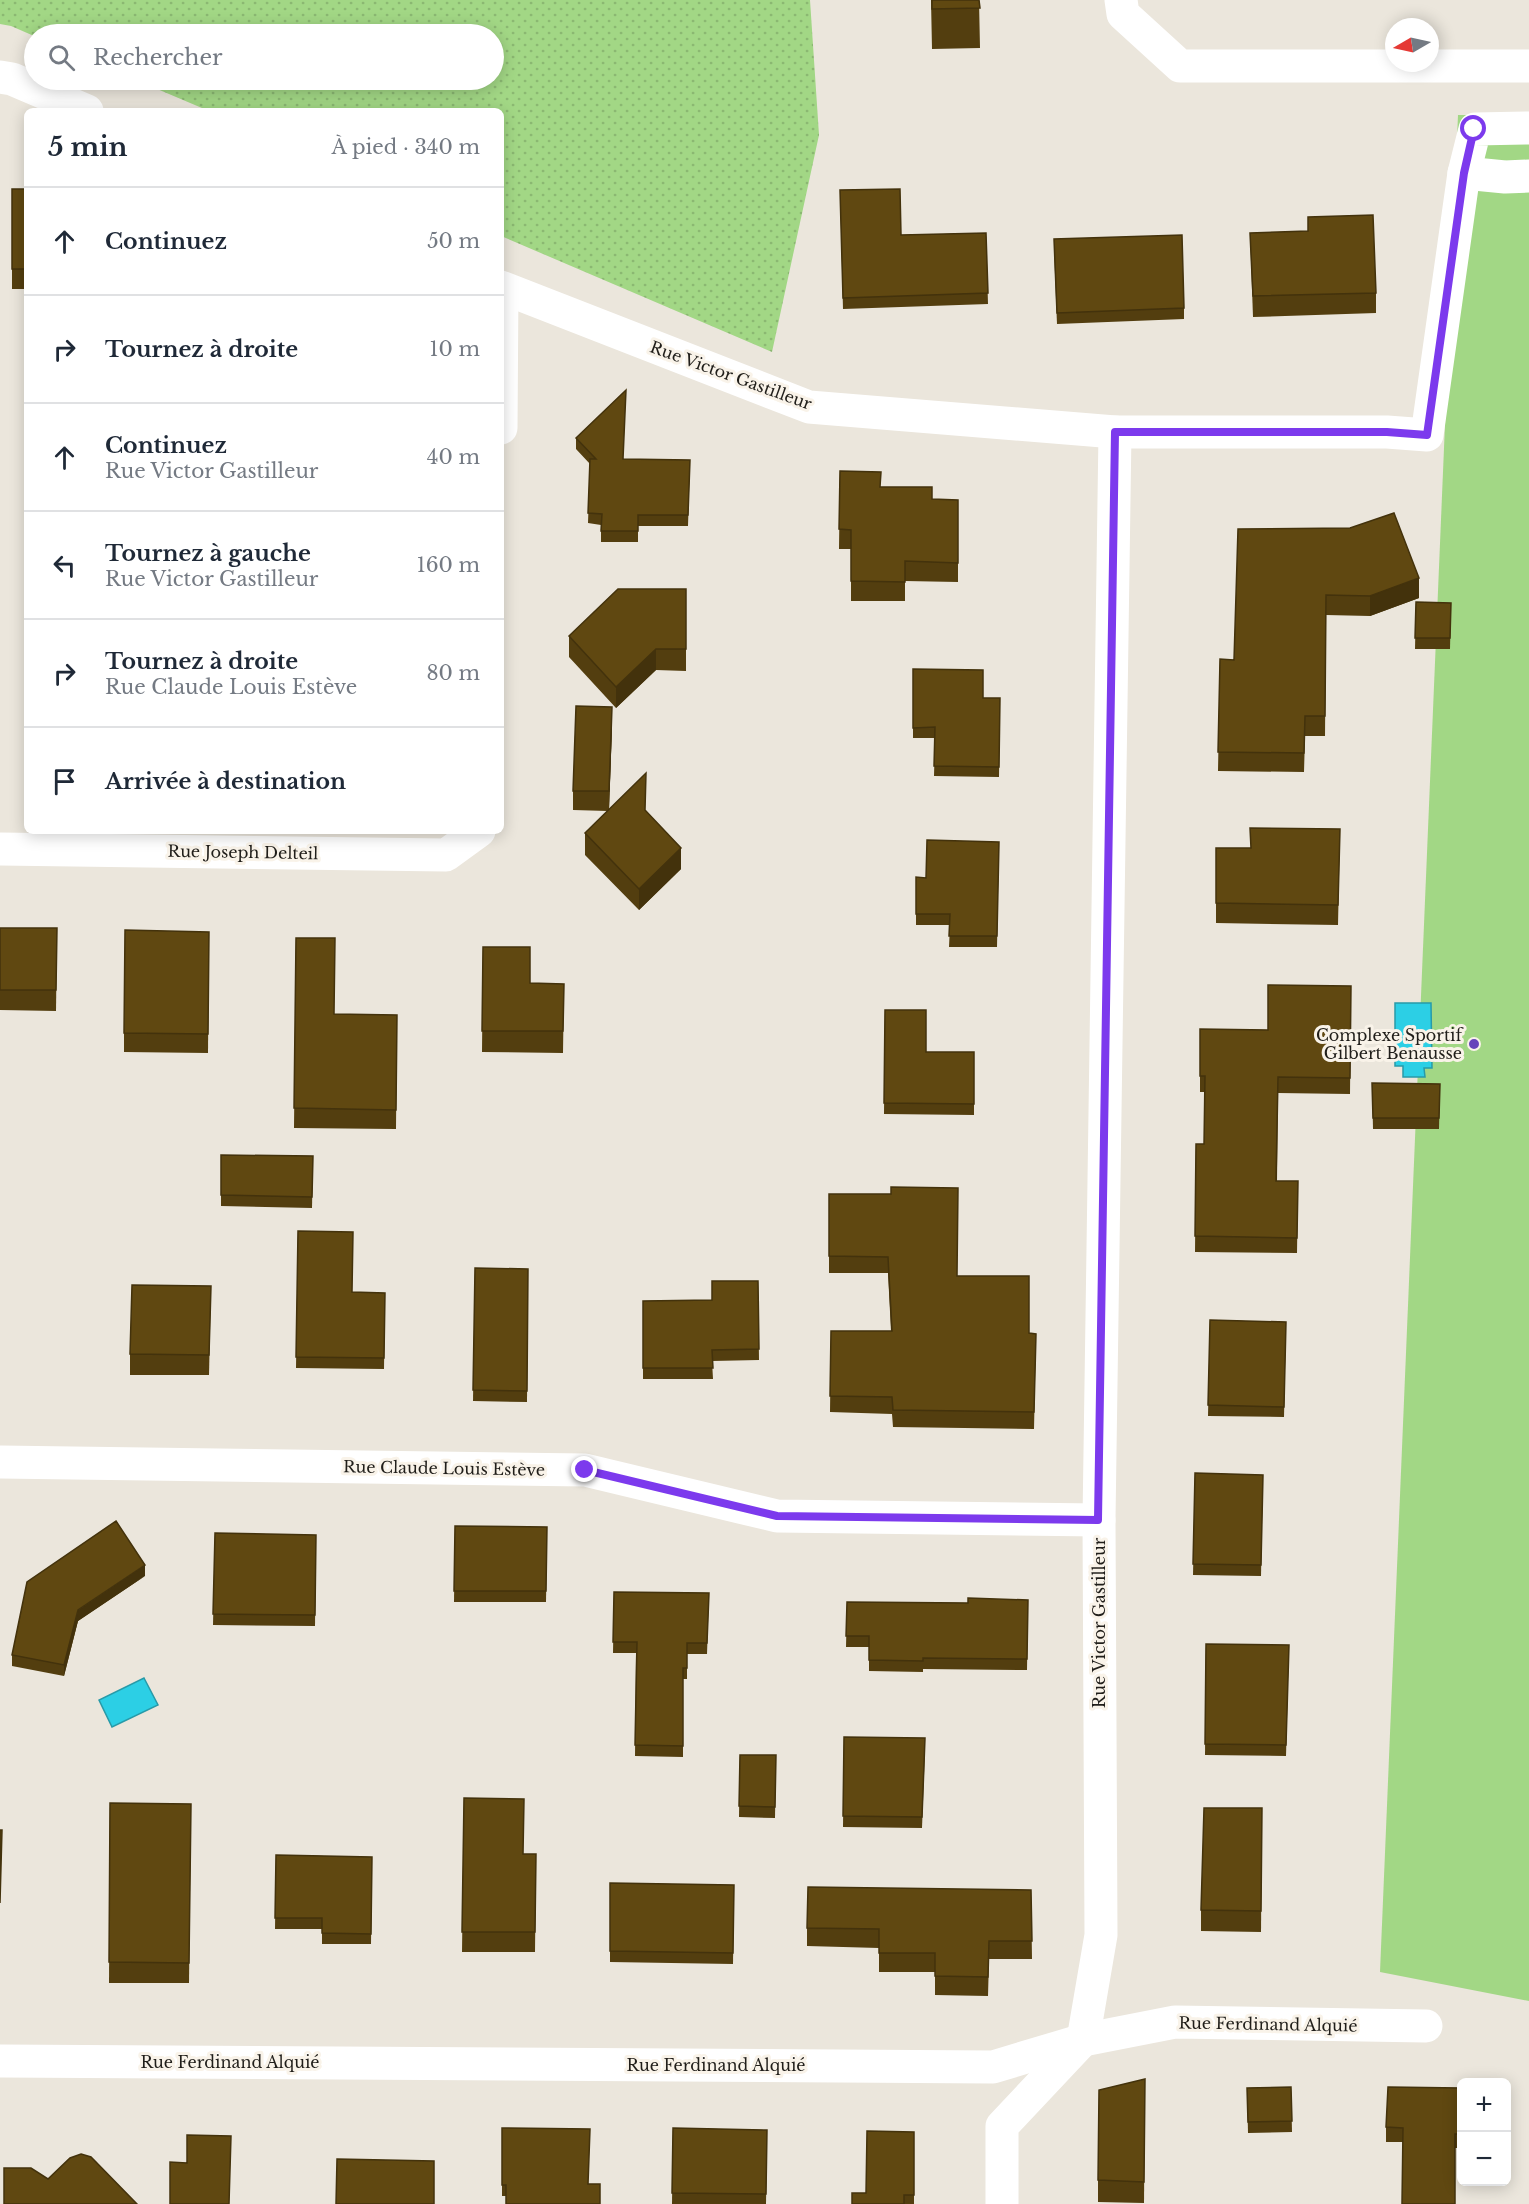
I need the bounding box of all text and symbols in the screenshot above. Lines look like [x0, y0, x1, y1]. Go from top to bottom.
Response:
north arrow [1385, 18, 1439, 72]
search box [24, 24, 504, 90]
icon: search [45, 41, 78, 74]
text: Rechercher [93, 44, 223, 71]
route start [1460, 115, 1486, 141]
text: 5 min [48, 131, 127, 163]
text: À pied · 340 m [332, 135, 480, 159]
icon: ahead [48, 225, 81, 258]
text: Continuez [105, 228, 227, 255]
text: 50 m [427, 229, 480, 253]
icon: right [48, 333, 81, 366]
text: Tournez à droite [105, 336, 298, 363]
street label: Rue Victor Gastilleur [647, 336, 815, 414]
text: 10 m [430, 337, 480, 361]
text: Continuez [105, 432, 227, 459]
icon: ahead [48, 441, 81, 474]
text: 40 m [427, 445, 480, 469]
text: Rue Victor Gastilleur [105, 459, 318, 483]
text: Tournez à gauche [105, 540, 311, 567]
icon: left [48, 549, 81, 582]
text: 160 m [417, 553, 480, 577]
text: Rue Victor Gastilleur [105, 567, 318, 591]
text: Tournez à droite [105, 648, 298, 675]
icon: right [48, 657, 81, 690]
text: 80 m [426, 661, 480, 685]
text: Rue Claude Louis Estève [105, 675, 357, 699]
icon: arrive [48, 765, 81, 798]
text: Arrivée à destination [105, 768, 346, 795]
street label: Rue Joseph Delteil [167, 841, 319, 863]
place label: Complexe Sportif Gilbert Benausse [1316, 1025, 1464, 1063]
marker: Complexe Sportif Gilbert Benausse [1467, 1037, 1481, 1051]
street label: Rue Claude Louis Estève [343, 1456, 545, 1480]
route end [571, 1456, 597, 1482]
street label: Rue Victor Gastilleur [1089, 1537, 1109, 1708]
street label: Rue Ferdinand Alquié [1178, 2012, 1358, 2036]
street label: Rue Ferdinand Alquié [140, 2052, 320, 2072]
street label: Rue Ferdinand Alquié [626, 2055, 806, 2075]
map controls [1457, 2078, 1511, 2186]
button: + [1457, 2078, 1511, 2132]
button: − [1457, 2132, 1511, 2186]

